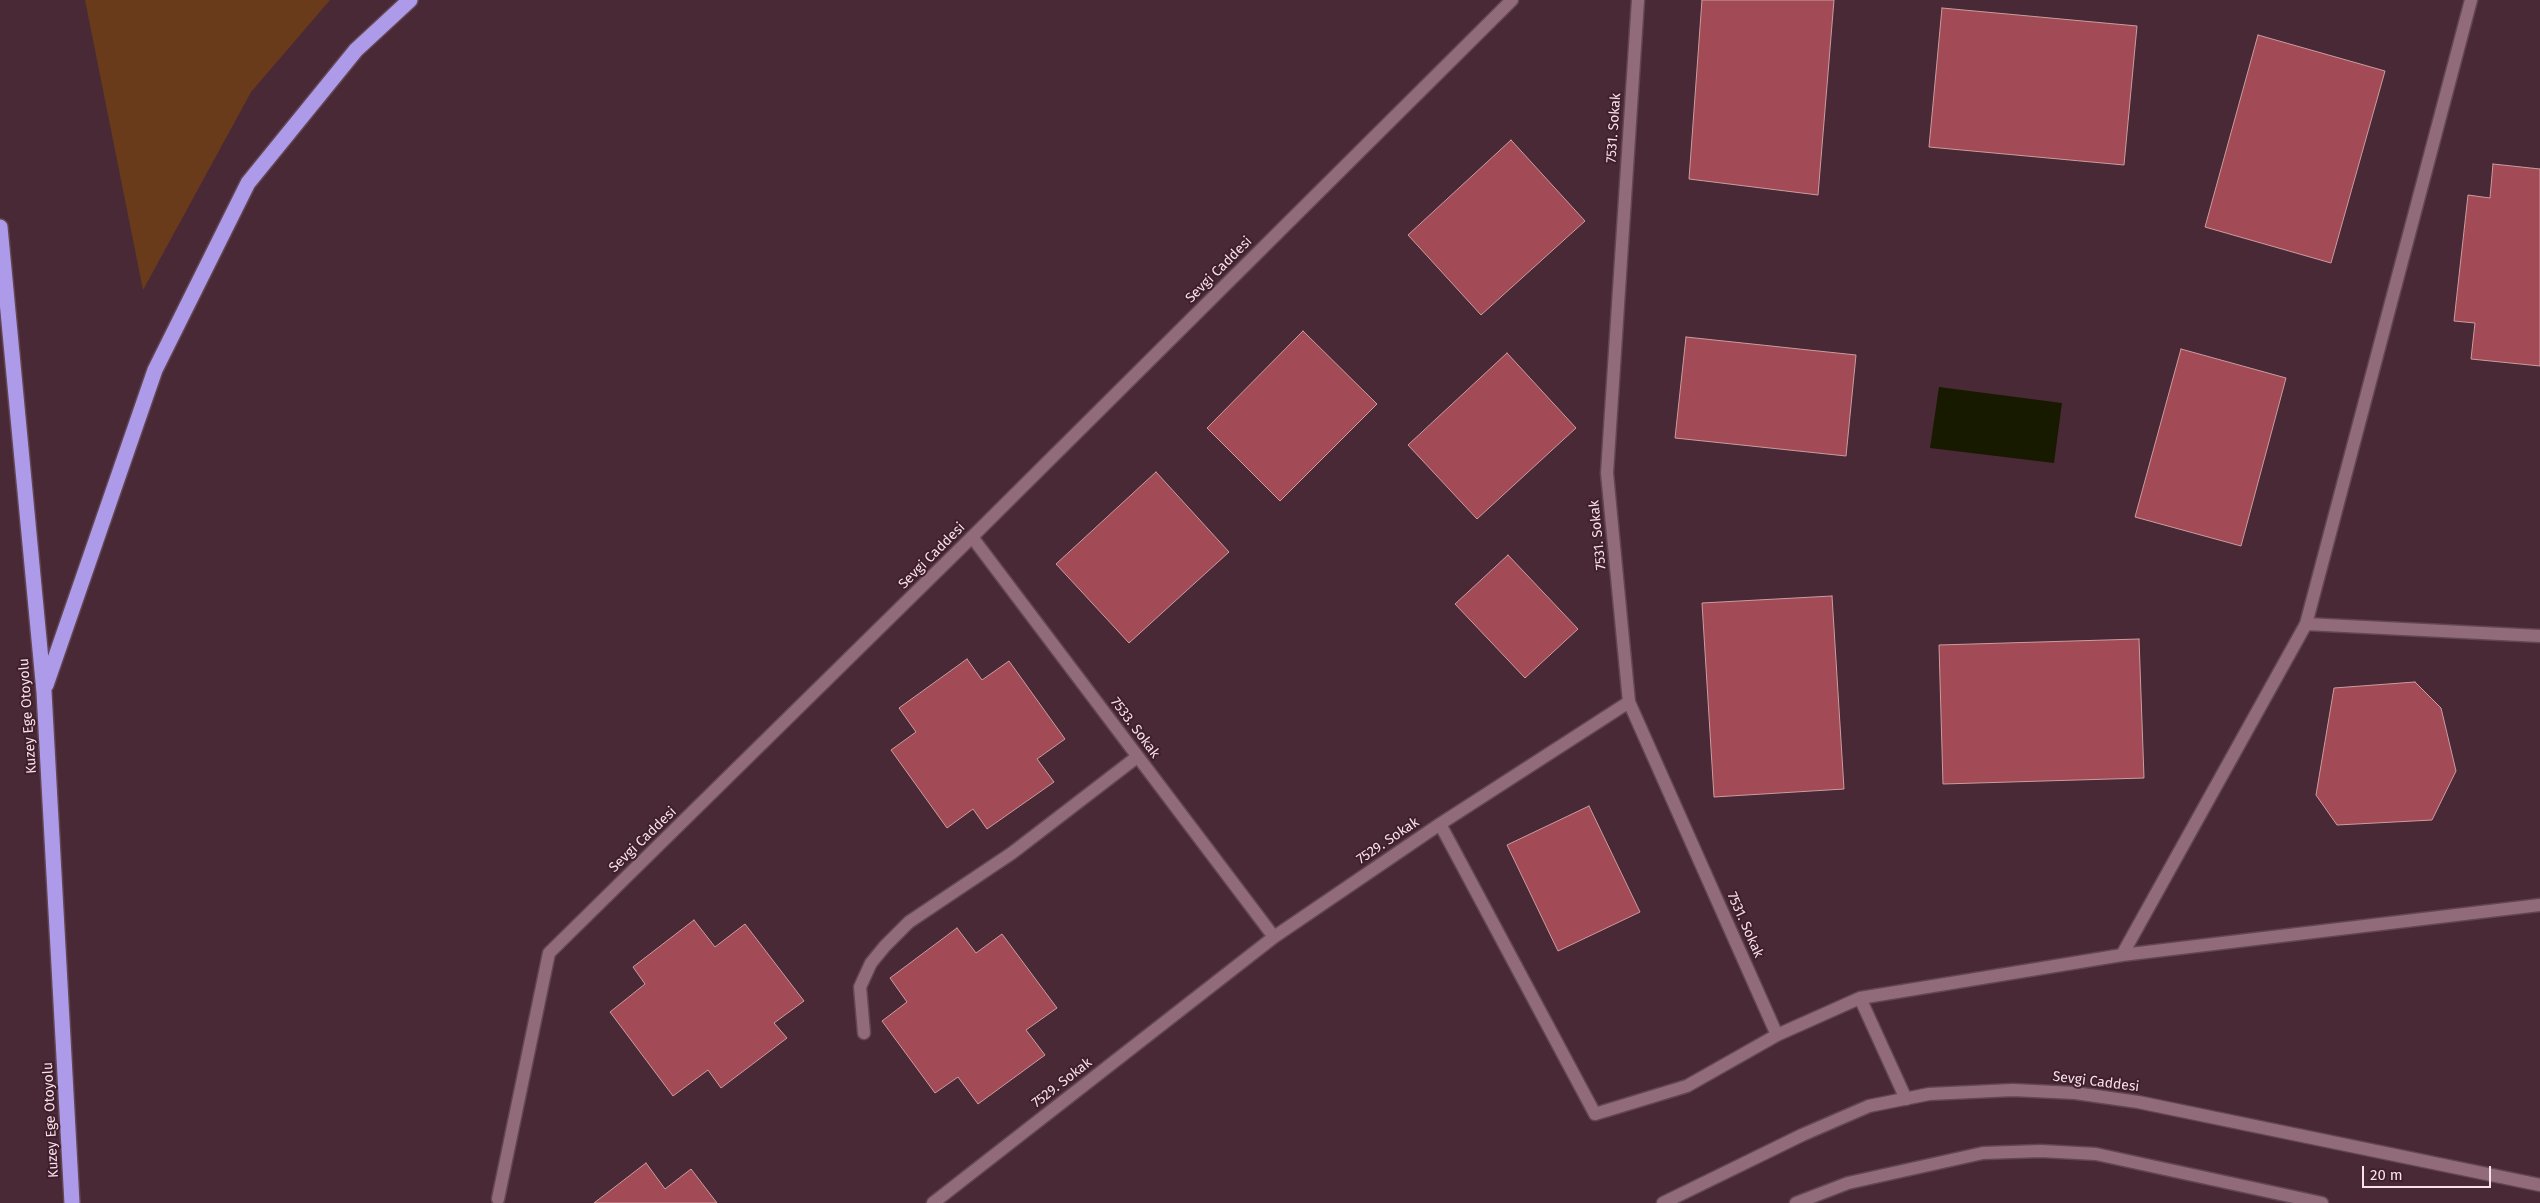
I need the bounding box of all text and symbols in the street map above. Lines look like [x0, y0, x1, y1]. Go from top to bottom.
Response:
street label: 7531. Sokak [1603, 92, 1625, 164]
street label: Sevgi Caddesi [1182, 233, 1256, 307]
street label: 7531. Sokak [1586, 499, 1610, 571]
street label: Sevgi Caddesi [895, 519, 969, 593]
street label: Kuzey Ege Otoyolu [16, 658, 40, 774]
street label: 7533. Sokak [1107, 694, 1163, 762]
street label: Sevgi Caddesi [606, 804, 680, 876]
street label: 7529. Sokak [1354, 814, 1422, 868]
street label: 7531. Sokak [1723, 890, 1767, 960]
street label: 7529. Sokak [1029, 1054, 1095, 1112]
street label: Kuzey Ege Otoyolu [40, 1062, 62, 1178]
street label: Sevgi Caddesi [2052, 1068, 2140, 1096]
scale bar [2365, 1156, 2494, 1188]
text: 20 m [2370, 1166, 2403, 1184]

